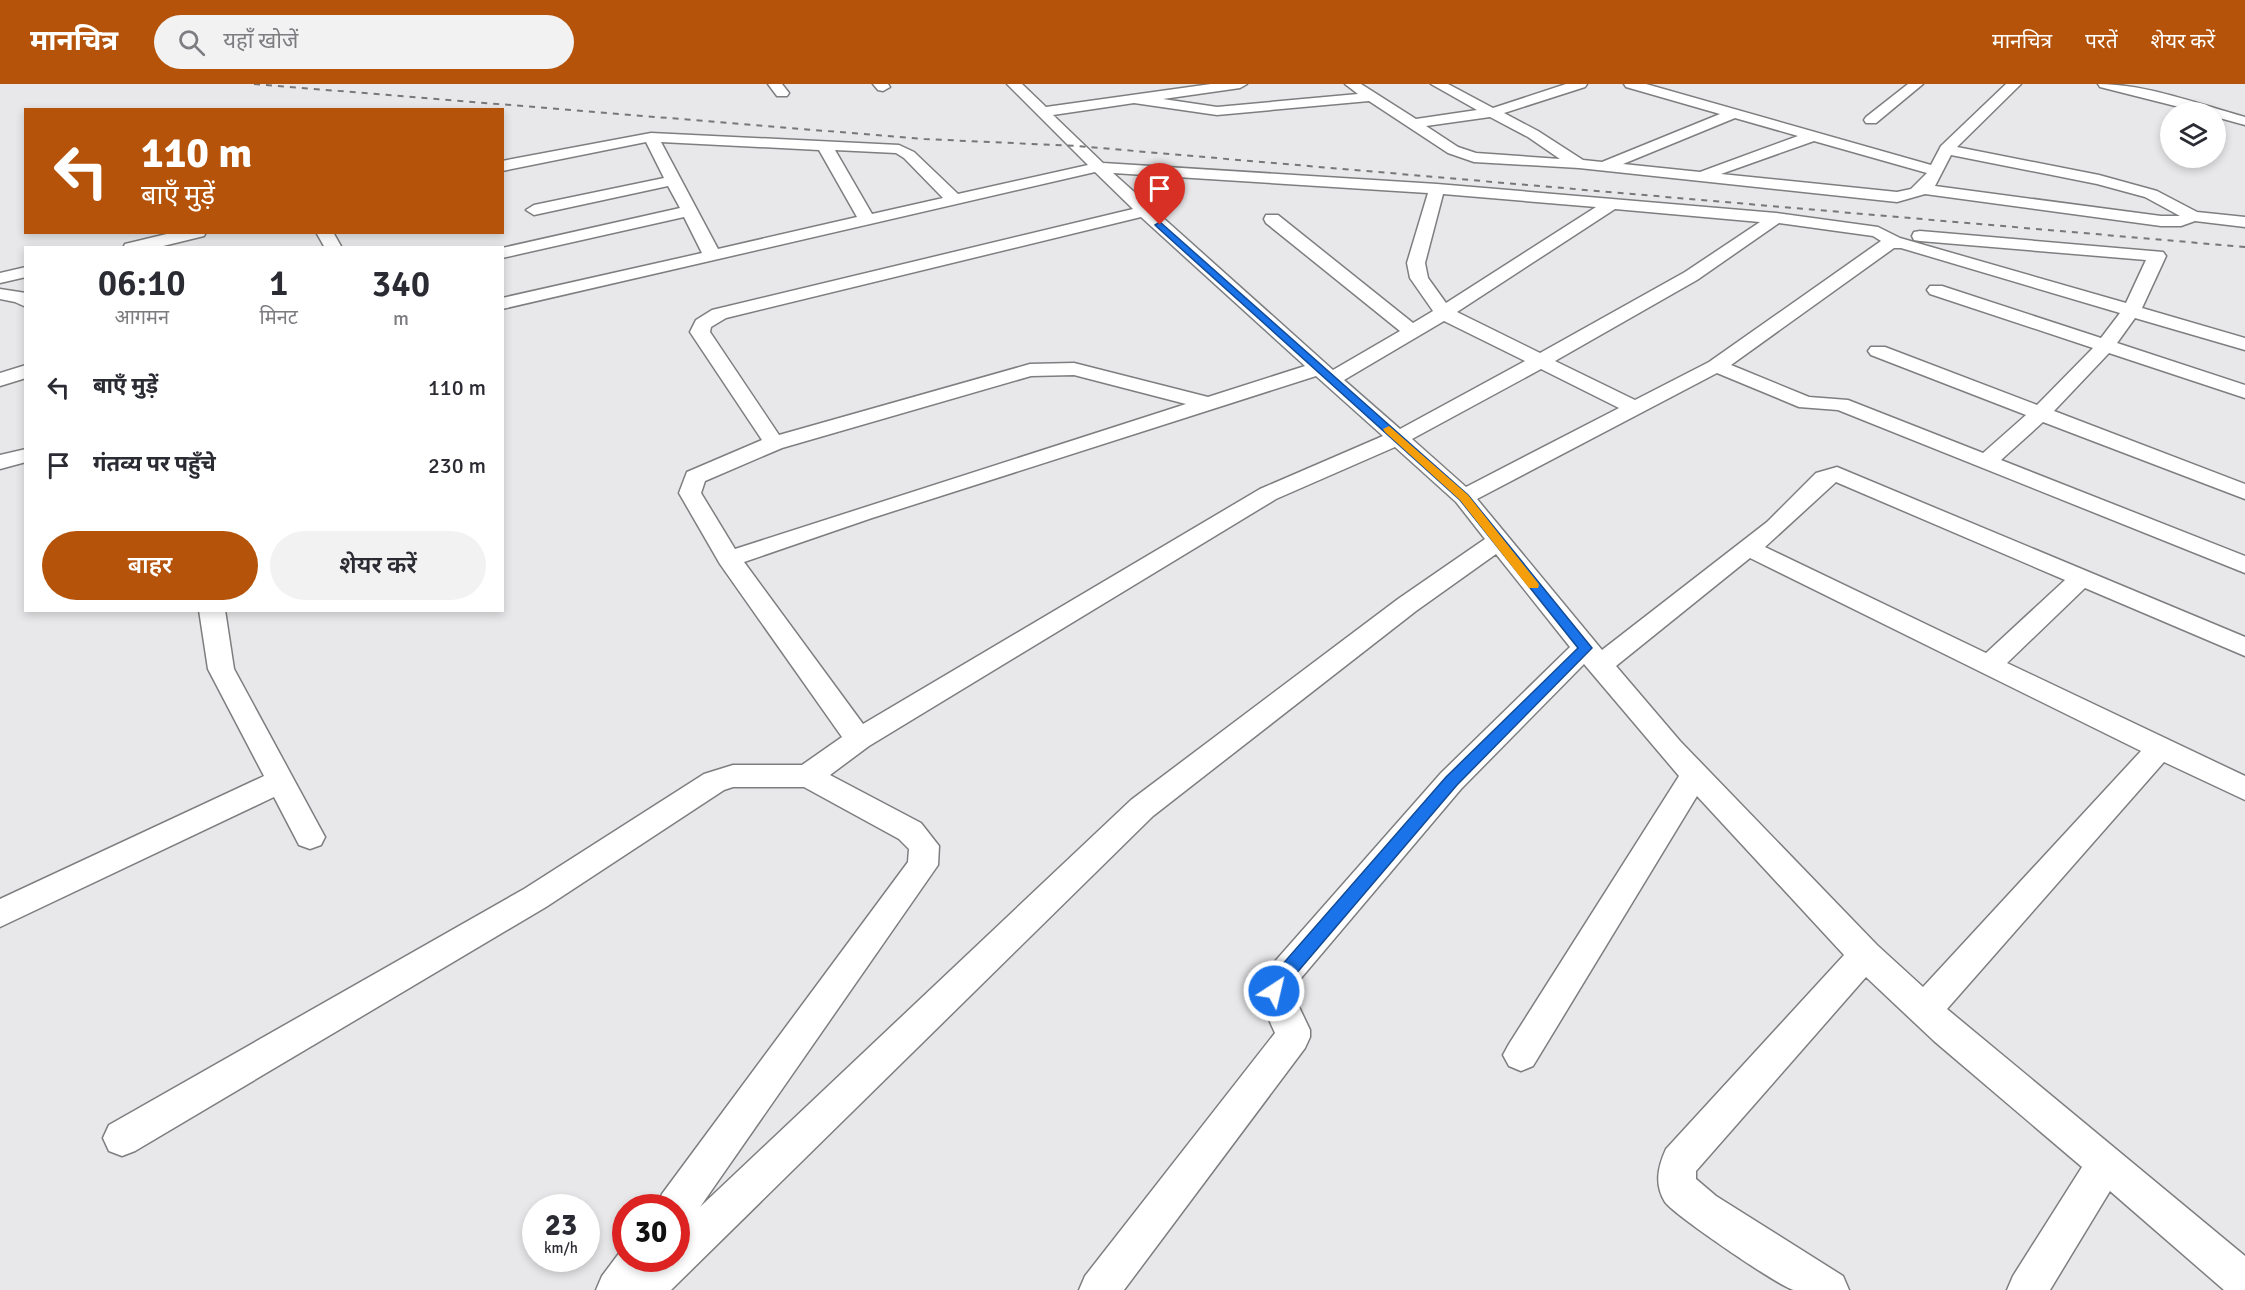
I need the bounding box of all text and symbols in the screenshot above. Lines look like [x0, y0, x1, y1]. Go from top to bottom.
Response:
search box [154, 15, 574, 69]
text: मानचित्र [30, 24, 118, 58]
icon: search [175, 26, 208, 59]
text: यहाँ खोजें [223, 27, 298, 54]
text: मानचित्र [1992, 28, 2052, 54]
text: परतें [2085, 28, 2118, 54]
text: शेयर करें [2151, 28, 2215, 54]
map controls [2160, 102, 2226, 168]
button: layers [2160, 102, 2226, 168]
text: 110 m [141, 128, 252, 179]
icon: left [42, 132, 120, 210]
pin [1134, 163, 1185, 225]
icon: arrive [1143, 172, 1176, 205]
text: बाएँ मुड़ें [141, 179, 215, 212]
text: 06:10 [98, 261, 186, 306]
text: 1 [269, 261, 289, 306]
text: 340 [372, 262, 430, 307]
text: आगमन [114, 305, 169, 330]
text: मिनट [260, 305, 298, 330]
text: m [393, 306, 409, 331]
icon: left [42, 371, 75, 404]
text: बाएँ मुड़ें [93, 372, 158, 399]
text: 110 m [428, 374, 486, 401]
icon: arrive [42, 449, 75, 482]
text: गंतव्य पर पहुँचे [93, 450, 216, 477]
text: 230 m [428, 452, 486, 479]
button: बाहर [42, 531, 258, 600]
button: शेयर करें [270, 531, 486, 600]
position arrow [1242, 959, 1306, 1023]
speed limit sign: 30 [612, 1194, 690, 1272]
text: 23 [545, 1207, 577, 1244]
text: km/h [544, 1239, 578, 1257]

